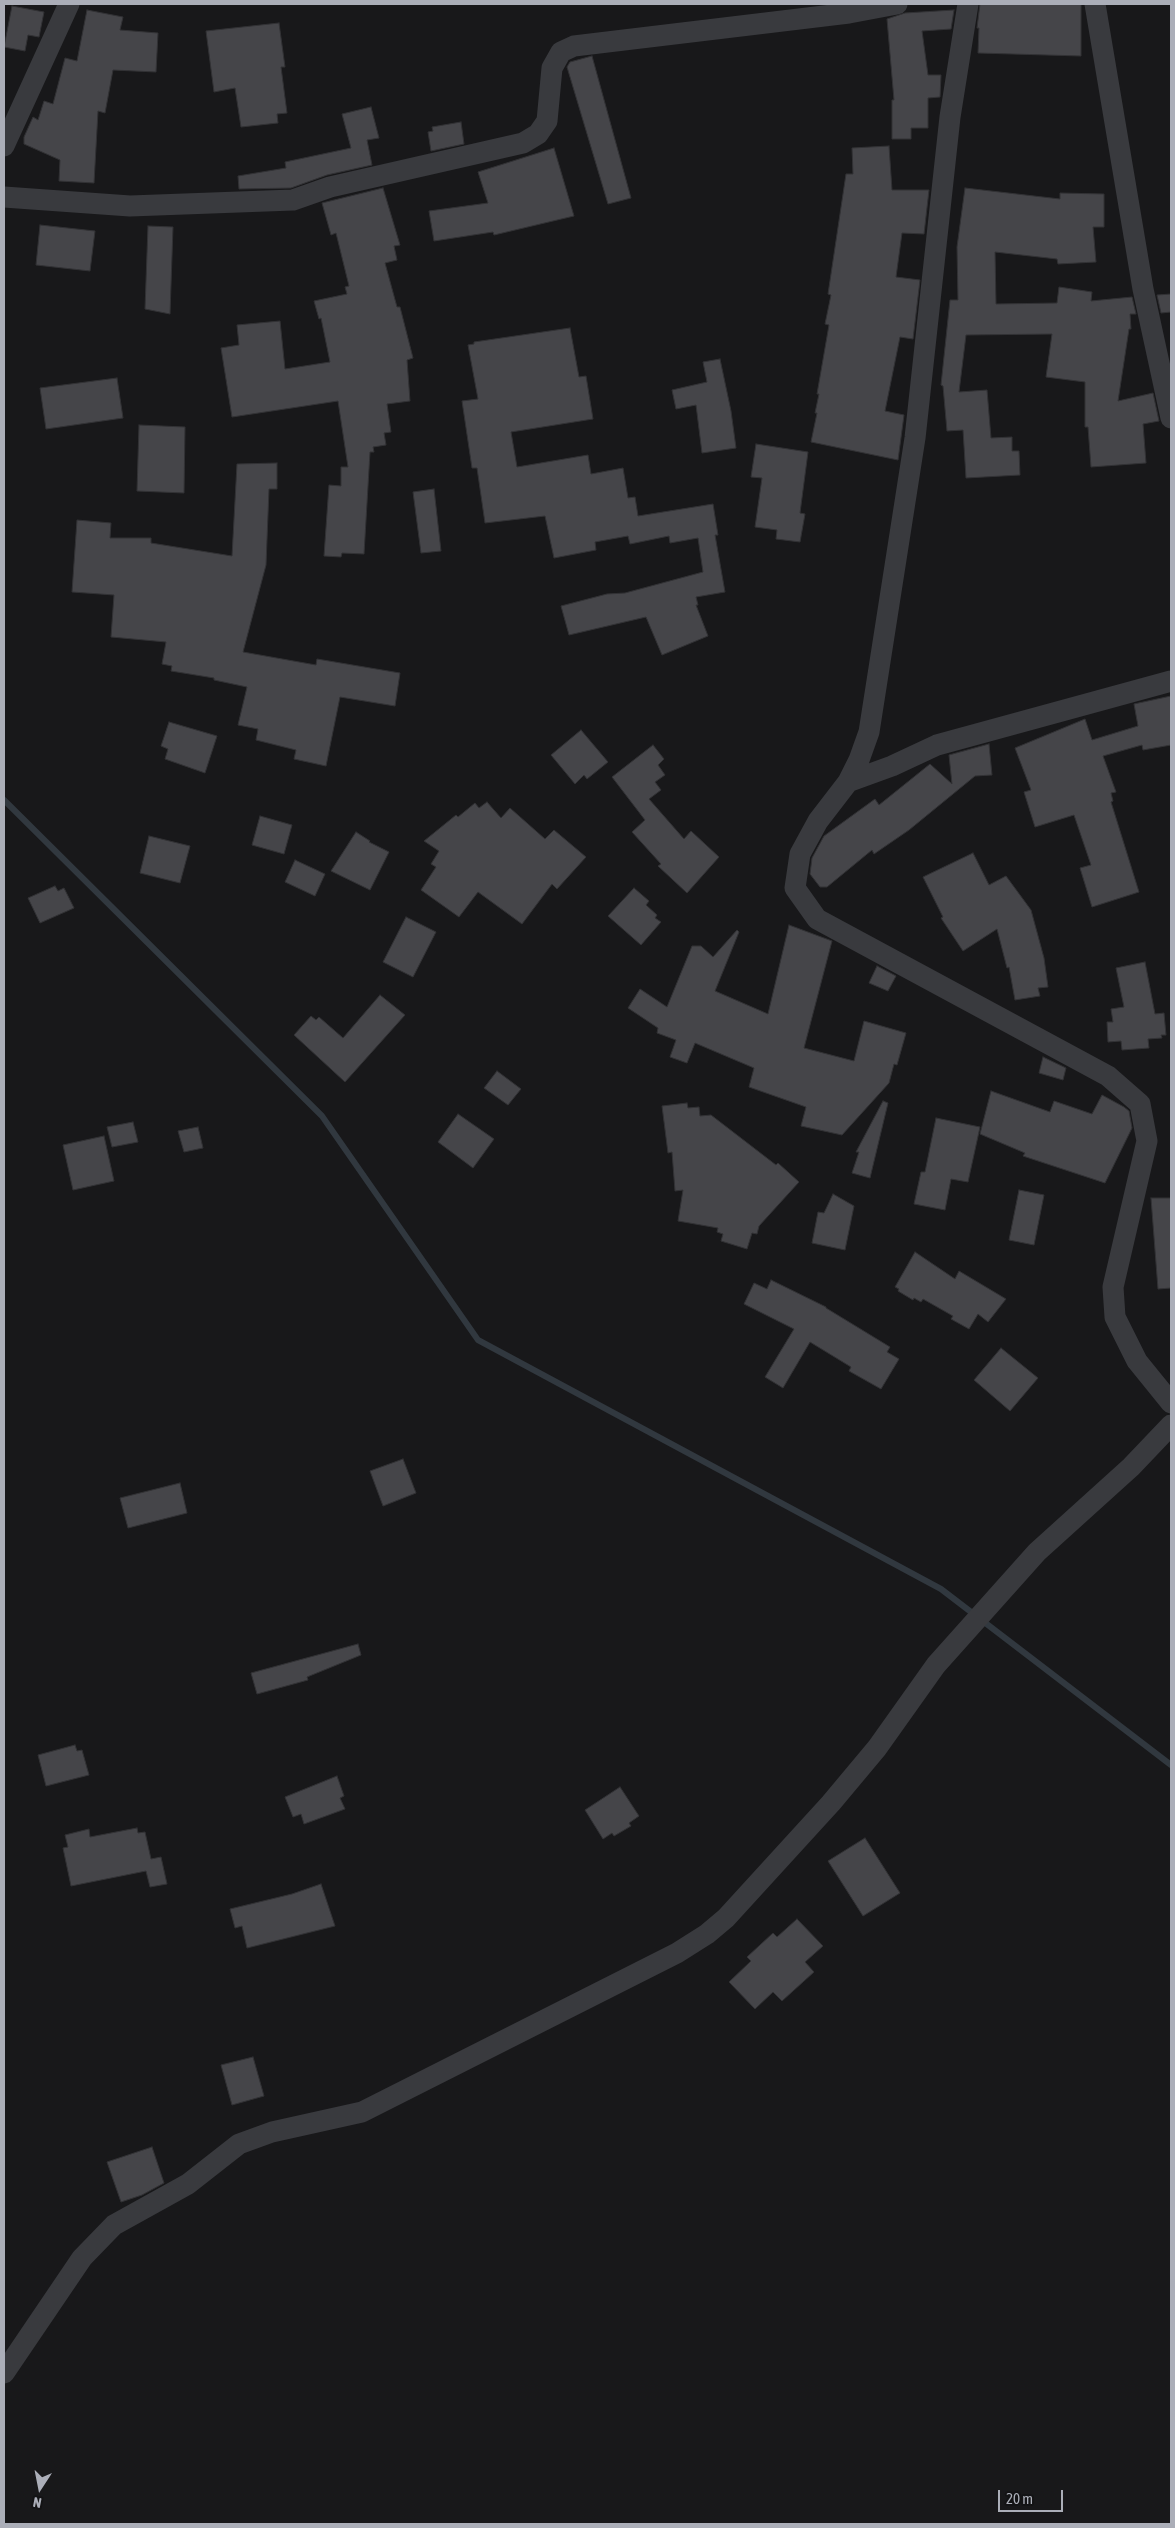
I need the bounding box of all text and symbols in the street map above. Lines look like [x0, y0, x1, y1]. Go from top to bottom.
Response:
north arrow [15, 2463, 65, 2513]
scale bar [1000, 2480, 1065, 2512]
text: 20 m [1006, 2490, 1033, 2507]
text: N [32, 2494, 43, 2511]

